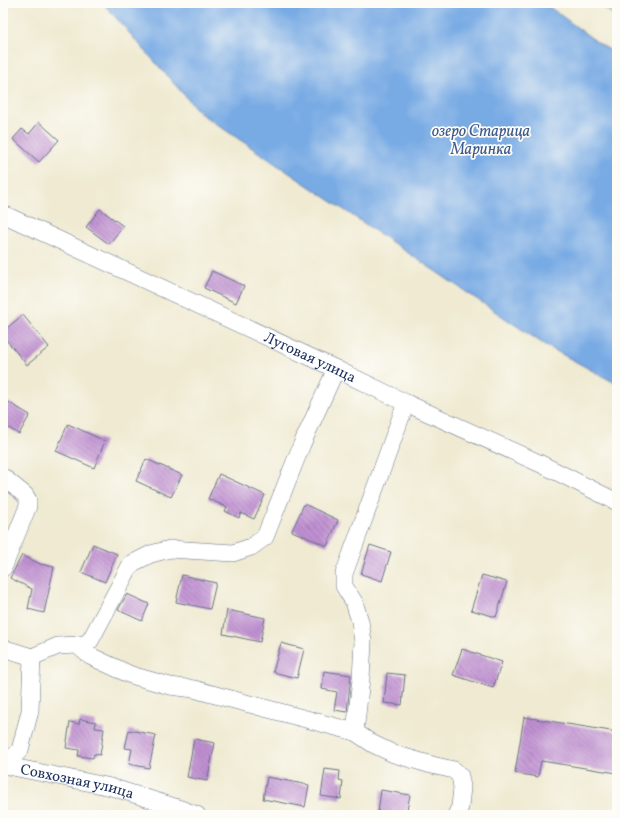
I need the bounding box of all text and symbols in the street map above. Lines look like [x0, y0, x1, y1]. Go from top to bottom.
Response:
water label: озеро Старица Маринка [432, 121, 531, 161]
street label: Луговая улица [260, 328, 359, 389]
street label: Совхозная улица [18, 760, 136, 806]

